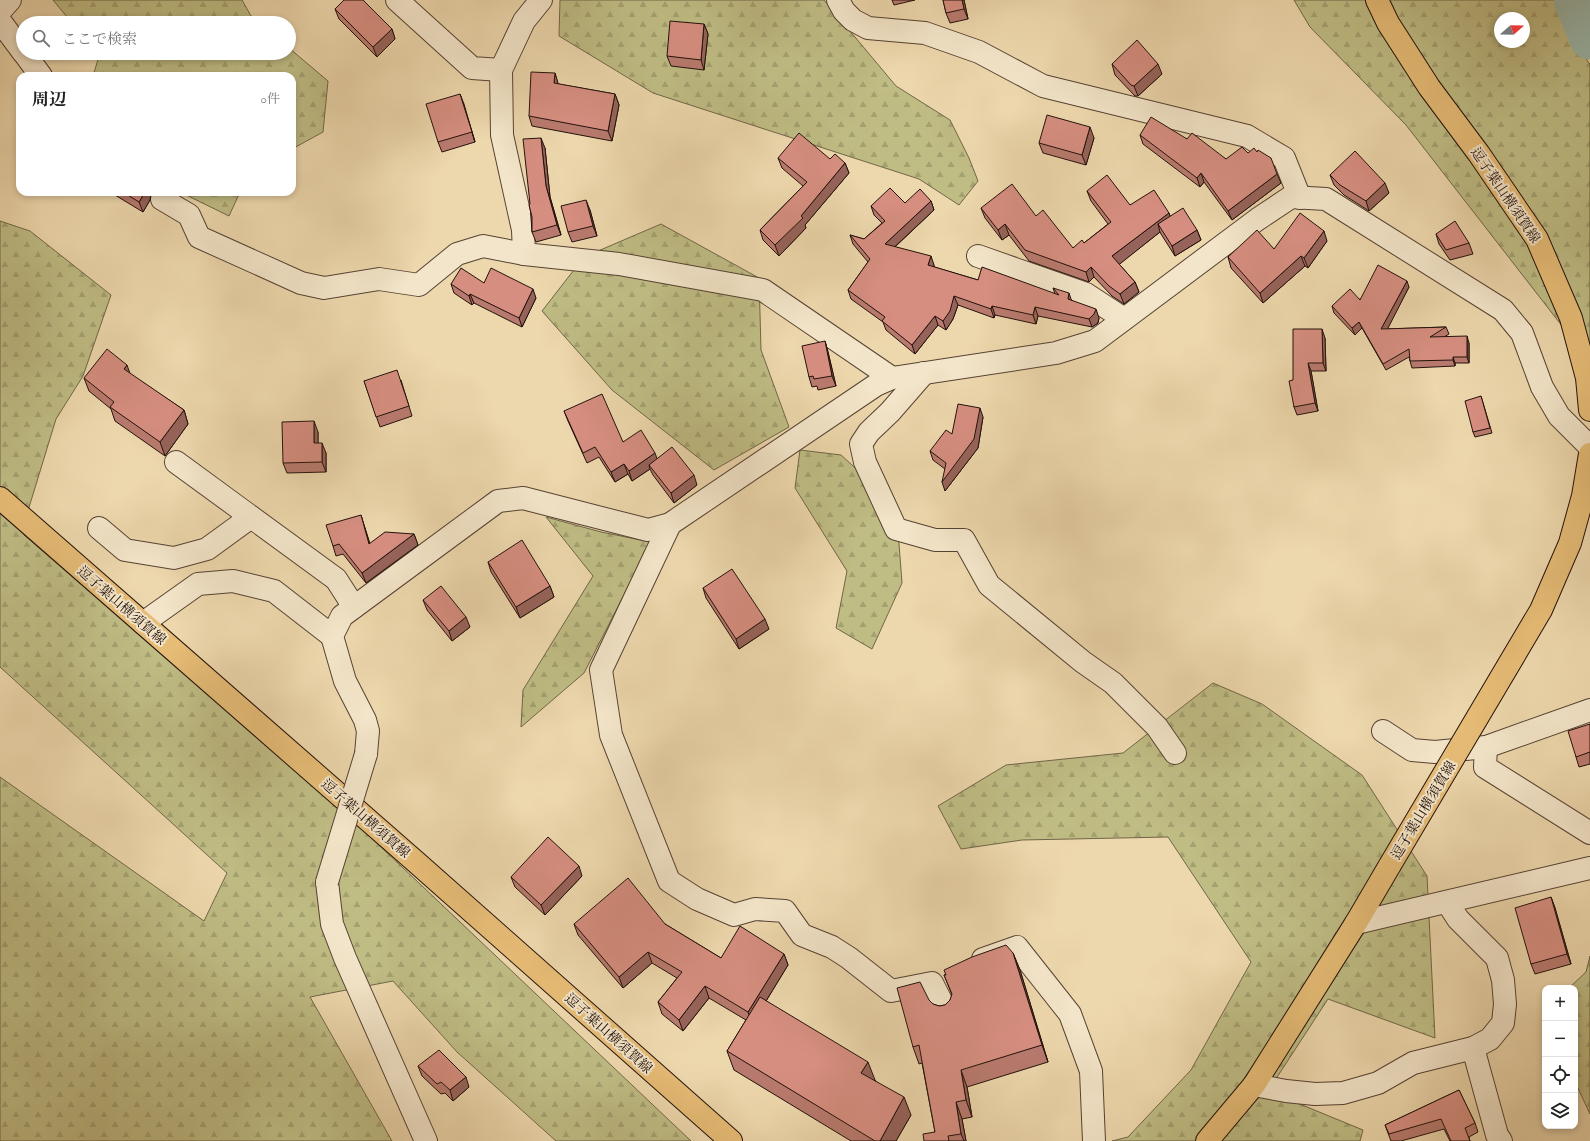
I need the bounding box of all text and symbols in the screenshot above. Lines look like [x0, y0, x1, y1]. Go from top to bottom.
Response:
north arrow [1494, 12, 1530, 48]
search box [16, 16, 296, 60]
icon: search [30, 27, 52, 49]
text: ここで検索 [62, 30, 137, 49]
text: 周辺 [32, 90, 66, 111]
text: 0件 [261, 91, 280, 108]
street label: 逗子葉山横須賀線 [1466, 144, 1544, 247]
street label: 逗子葉山横須賀線 [73, 562, 170, 649]
street label: 逗子葉山横須賀線 [1387, 758, 1460, 863]
street label: 逗子葉山横須賀線 [317, 775, 414, 862]
map controls [1542, 985, 1578, 1129]
button: + [1542, 985, 1578, 1021]
street label: 逗子葉山横須賀線 [561, 990, 656, 1078]
button: − [1542, 1021, 1578, 1057]
button: locate [1542, 1057, 1578, 1093]
button: layers [1542, 1093, 1578, 1129]

